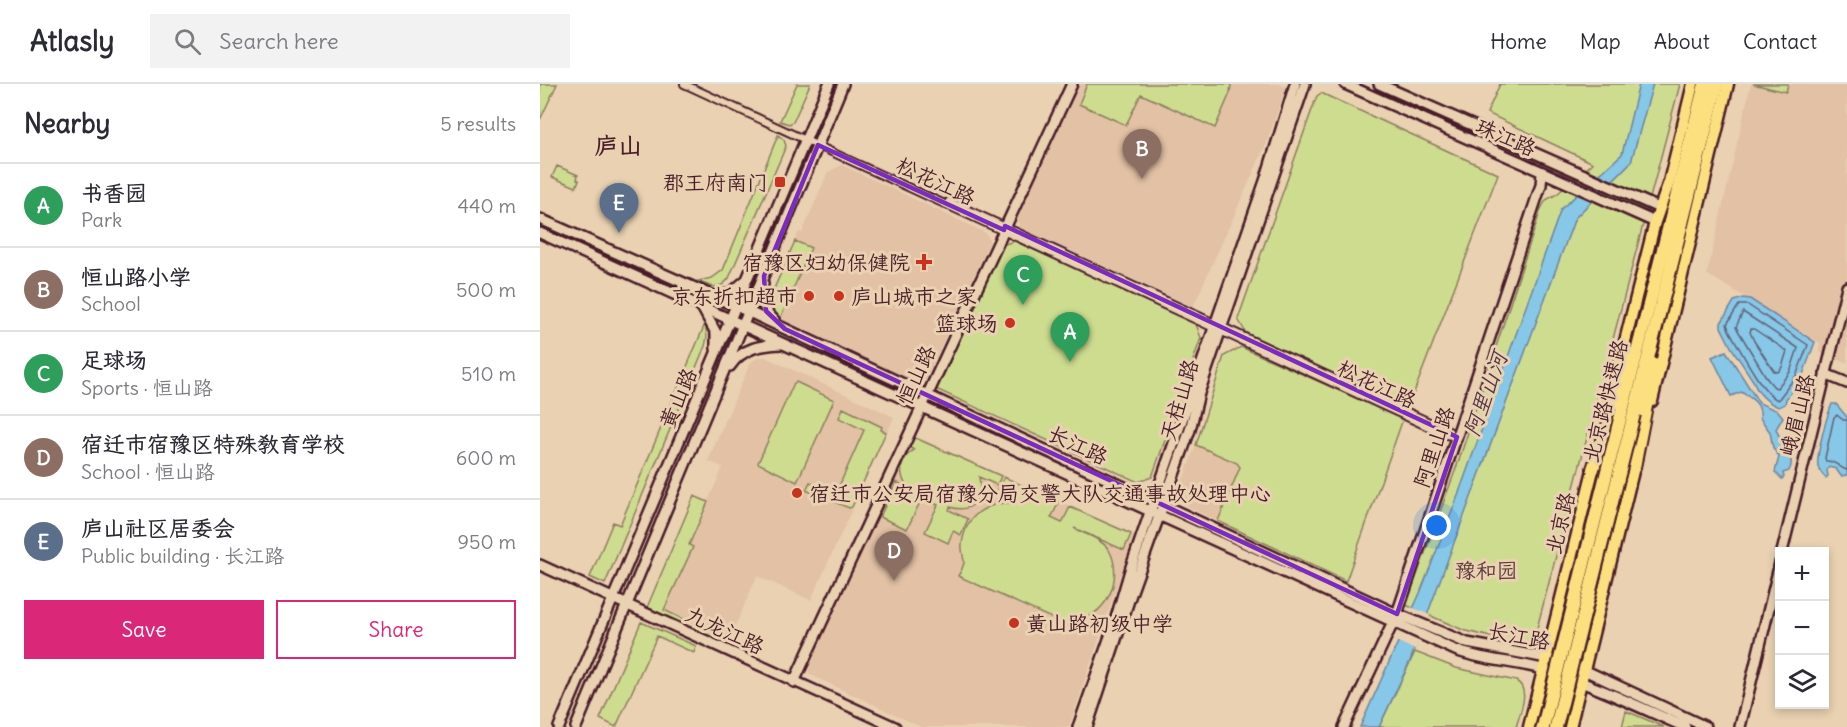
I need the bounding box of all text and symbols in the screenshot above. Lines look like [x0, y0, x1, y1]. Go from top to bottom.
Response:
search box [150, 14, 570, 68]
text: Atlasly [30, 23, 114, 59]
icon: search [171, 25, 204, 58]
text: Search here [219, 27, 339, 55]
text: Home [1490, 28, 1547, 55]
text: Map [1580, 28, 1621, 55]
text: About [1654, 28, 1710, 55]
text: Contact [1743, 28, 1817, 55]
text: Nearby [24, 107, 110, 140]
text: 5 results [440, 111, 516, 136]
street label: 珠江路 [1472, 112, 1540, 162]
district label: 庐山 [594, 130, 642, 160]
pin: B [1122, 130, 1162, 179]
street label: 松花江路 [892, 151, 980, 211]
place label: 郡王府南门 [663, 169, 768, 196]
marker: 郡王府南门 [773, 175, 787, 189]
text: 书香园 [81, 179, 147, 207]
pin: E [600, 184, 638, 233]
text: A [37, 193, 50, 218]
text: 440 m [457, 193, 516, 218]
text: Park [81, 207, 122, 232]
place label: 宿豫区妇幼保健院 [742, 249, 910, 276]
marker: 宿豫区妇幼保健院 [915, 253, 933, 271]
pin: C [1004, 256, 1042, 305]
text: 恒山路小学 [81, 263, 191, 291]
text: B [37, 277, 50, 302]
text: 500 m [456, 277, 516, 302]
place label: 京东折扣超市 [671, 283, 797, 310]
place label: 庐山城市之家 [851, 283, 977, 310]
marker: 京东折扣超市 [802, 289, 816, 303]
marker: 庐山城市之家 [832, 289, 846, 303]
text: School [81, 291, 141, 316]
place label: 篮球场 [935, 310, 998, 337]
pin: A [1050, 312, 1090, 362]
marker: 篮球场 [1003, 316, 1017, 330]
street label: 北京路快速路 [1577, 337, 1633, 465]
street label: 恒山路 [890, 341, 942, 409]
water label: 阿里山河 [1457, 345, 1514, 440]
text: 足球场 [81, 346, 147, 374]
street label: 松花江路 [1333, 354, 1421, 414]
street label: 天柱山路 [1154, 356, 1204, 444]
text: C [37, 361, 50, 386]
text: 510 m [461, 361, 516, 386]
street label: 黄山路 [653, 364, 703, 432]
street label: 峨眉山路 [1774, 371, 1820, 459]
text: Sports · 恒山路 [81, 375, 213, 400]
street label: 阿里山路 [1408, 403, 1460, 491]
street label: 长江路 [1044, 419, 1112, 471]
text: 宿迁市宿豫区特殊教育学校 [81, 430, 345, 458]
text: D [36, 445, 51, 470]
text: 600 m [456, 445, 516, 470]
text: School · 恒山路 [81, 459, 215, 484]
place label: 宿迁市公安局宿豫分局交警大队交通事故处理中心 [809, 480, 1271, 507]
marker: 宿迁市公安局宿豫分局交警大队交通事故处理中心 [790, 486, 804, 500]
street label: 北京路 [1539, 489, 1581, 557]
your location [1422, 511, 1451, 540]
text: 庐山社区居委会 [81, 514, 235, 542]
text: E [38, 529, 49, 554]
text: 950 m [458, 529, 516, 554]
pin: D [874, 532, 914, 581]
text: Public building · 长江路 [81, 543, 284, 568]
map controls [1775, 547, 1829, 709]
button: + [1775, 547, 1829, 601]
park label: 豫和园 [1455, 557, 1518, 584]
button: Save [24, 600, 264, 659]
button: Share [276, 600, 516, 659]
street label: 九龙江路 [681, 600, 769, 660]
button: − [1775, 601, 1829, 655]
place label: 黄山路初级中学 [1026, 610, 1173, 637]
marker: 黄山路初级中学 [1007, 616, 1021, 630]
street label: 长江路 [1486, 617, 1552, 655]
button: layers [1775, 655, 1829, 709]

